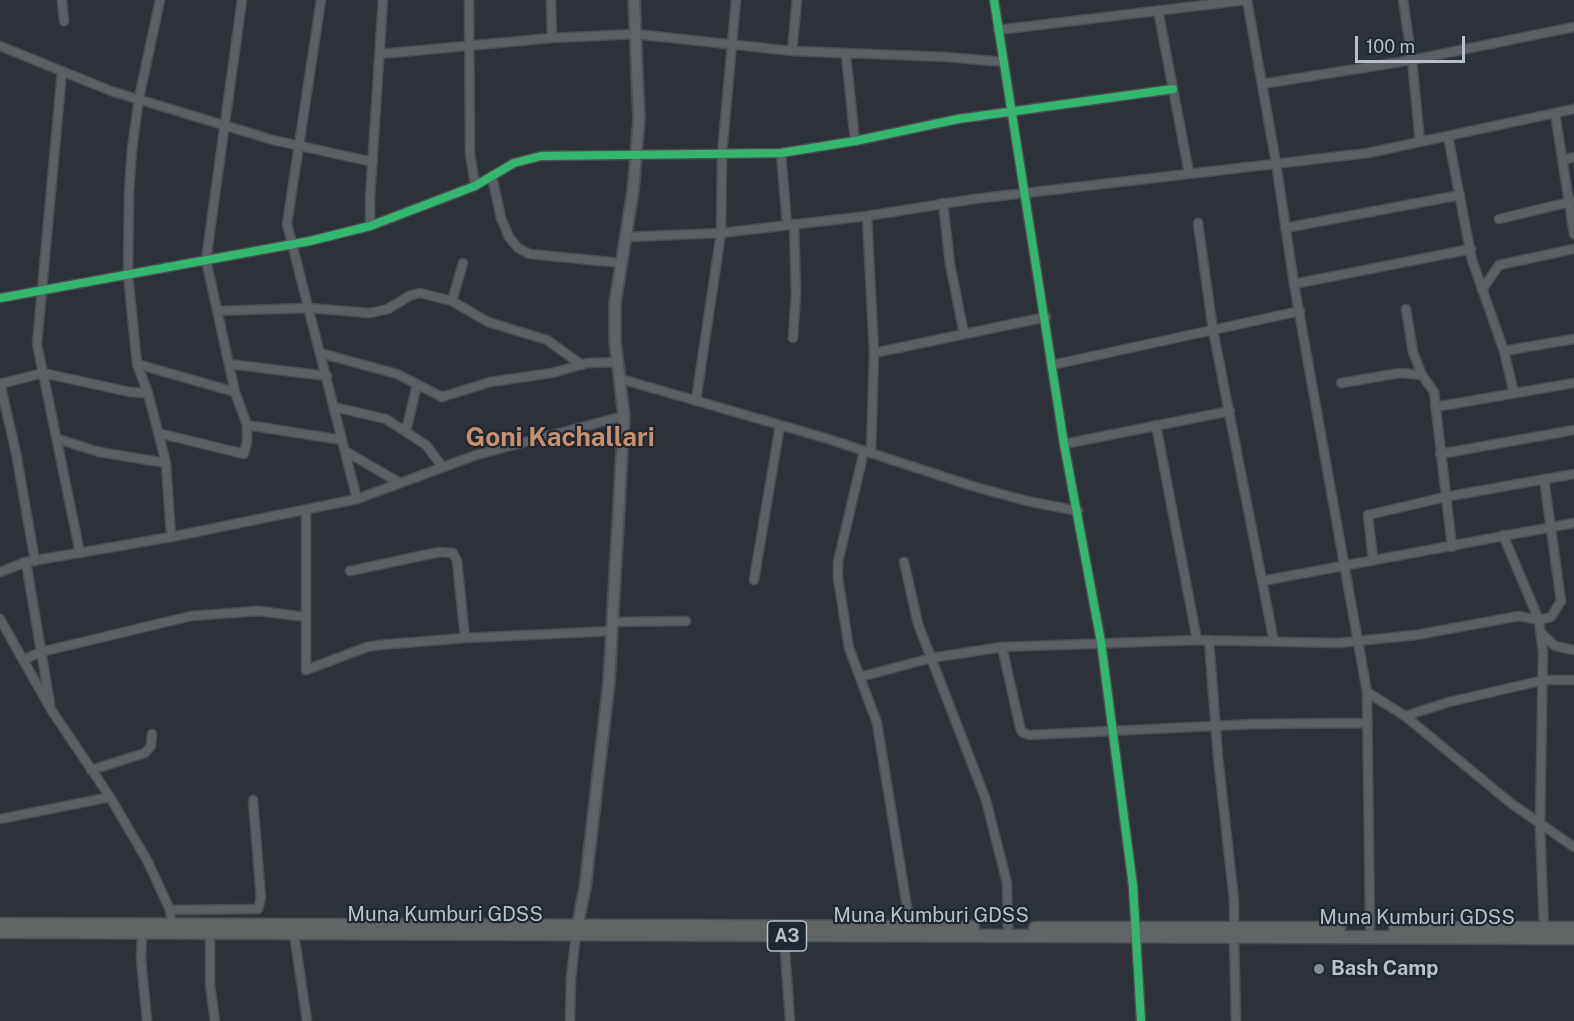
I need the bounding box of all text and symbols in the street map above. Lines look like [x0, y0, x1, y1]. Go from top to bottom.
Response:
scale bar [1358, 24, 1468, 62]
text: 100 m [1366, 36, 1415, 57]
district label: Goni Kachallari [465, 422, 655, 454]
street label: Muna Kumburi GDSS [347, 903, 543, 927]
street label: Muna Kumburi GDSS [833, 904, 1029, 928]
street label: Muna Kumburi GDSS [1319, 906, 1515, 930]
road number: A3 [768, 921, 806, 951]
place label: Bash Camp [1331, 957, 1438, 981]
marker: Bash Camp [1312, 962, 1326, 976]

